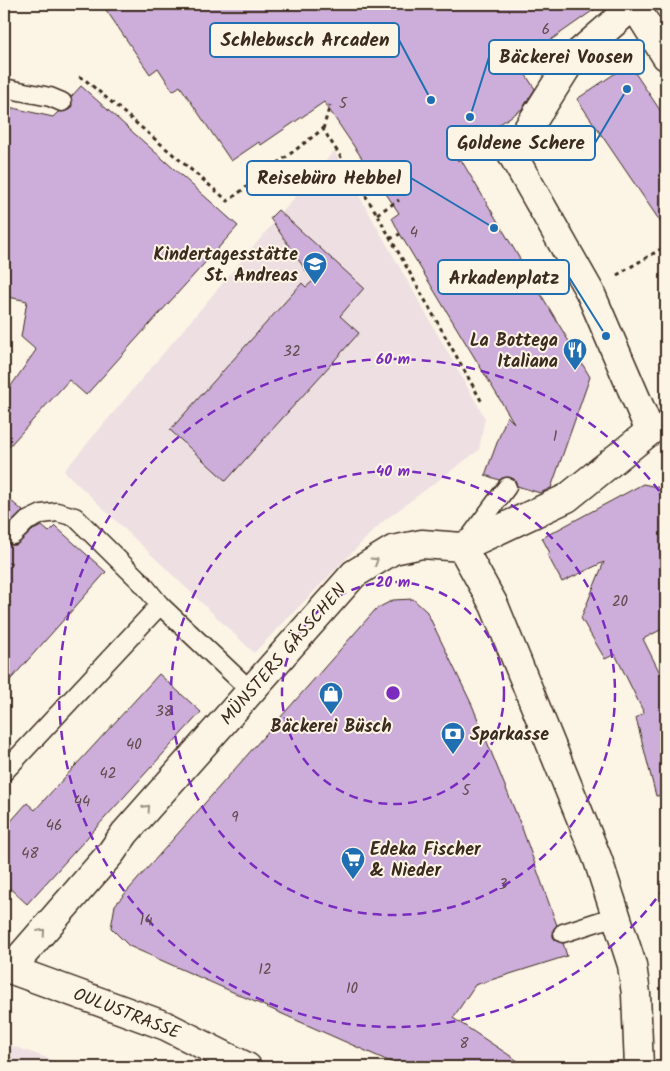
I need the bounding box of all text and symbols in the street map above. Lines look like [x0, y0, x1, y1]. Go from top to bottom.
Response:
house number: 6 [542, 18, 550, 42]
callout: Schlebusch Arcaden [210, 23, 399, 57]
text: Schlebusch Arcaden [221, 26, 389, 56]
callout: Bäckerei Voosen [489, 40, 644, 74]
text: Bäckerei Voosen [499, 43, 633, 73]
house number: 5 [339, 92, 348, 116]
callout: Goldene Schere [447, 126, 595, 160]
text: Goldene Schere [457, 129, 585, 159]
callout: Reisebüro Hebbel [247, 161, 411, 195]
text: Reisebüro Hebbel [257, 164, 402, 194]
house number: 4 [410, 221, 418, 245]
place label: Kindertagesstätte St. Andreas [153, 241, 299, 291]
school or university icon: Kindertagesstätte St. Andreas [302, 251, 328, 285]
callout: Arkadenplatz [438, 260, 569, 294]
text: Arkadenplatz [449, 264, 559, 294]
place label: La Bottega Italiana [470, 327, 558, 377]
restaurant icon: La Bottega Italiana [562, 337, 588, 371]
house number: 32 [283, 340, 301, 364]
text: 60 m [376, 348, 410, 372]
house number: 1 [553, 425, 558, 449]
text: 40 m [376, 460, 410, 484]
one-way arrow [370, 558, 379, 567]
text: 20 m [376, 571, 410, 595]
street label: MÜNSTERS GÄSSCHEN [214, 577, 354, 733]
house number: 20 [612, 590, 629, 614]
shop icon: Bäckerei Büsch [318, 681, 344, 715]
centre of rings [384, 684, 402, 702]
house number: 38 [155, 700, 174, 724]
place label: Bäckerei Büsch [270, 713, 392, 742]
bank icon: Sparkasse [440, 721, 466, 755]
place label: Sparkasse [470, 721, 549, 750]
house number: 40 [126, 733, 142, 757]
house number: 42 [100, 762, 116, 786]
house number: 5 [462, 779, 471, 803]
house number: 44 [74, 790, 90, 814]
one-way arrow [141, 805, 150, 814]
house number: 9 [231, 806, 239, 830]
house number: 46 [46, 814, 62, 838]
place label: Edeka Fischer & Nieder [370, 836, 482, 886]
house number: 48 [21, 842, 40, 866]
supermarket icon: Edeka Fischer & Nieder [340, 846, 366, 880]
house number: 3 [499, 873, 508, 897]
house number: 14 [140, 909, 152, 933]
one-way arrow [37, 929, 46, 938]
house number: 12 [258, 958, 272, 982]
house number: 10 [346, 977, 359, 1001]
street label: OULUSTRASSE [69, 981, 185, 1048]
house number: 8 [459, 1032, 469, 1056]

